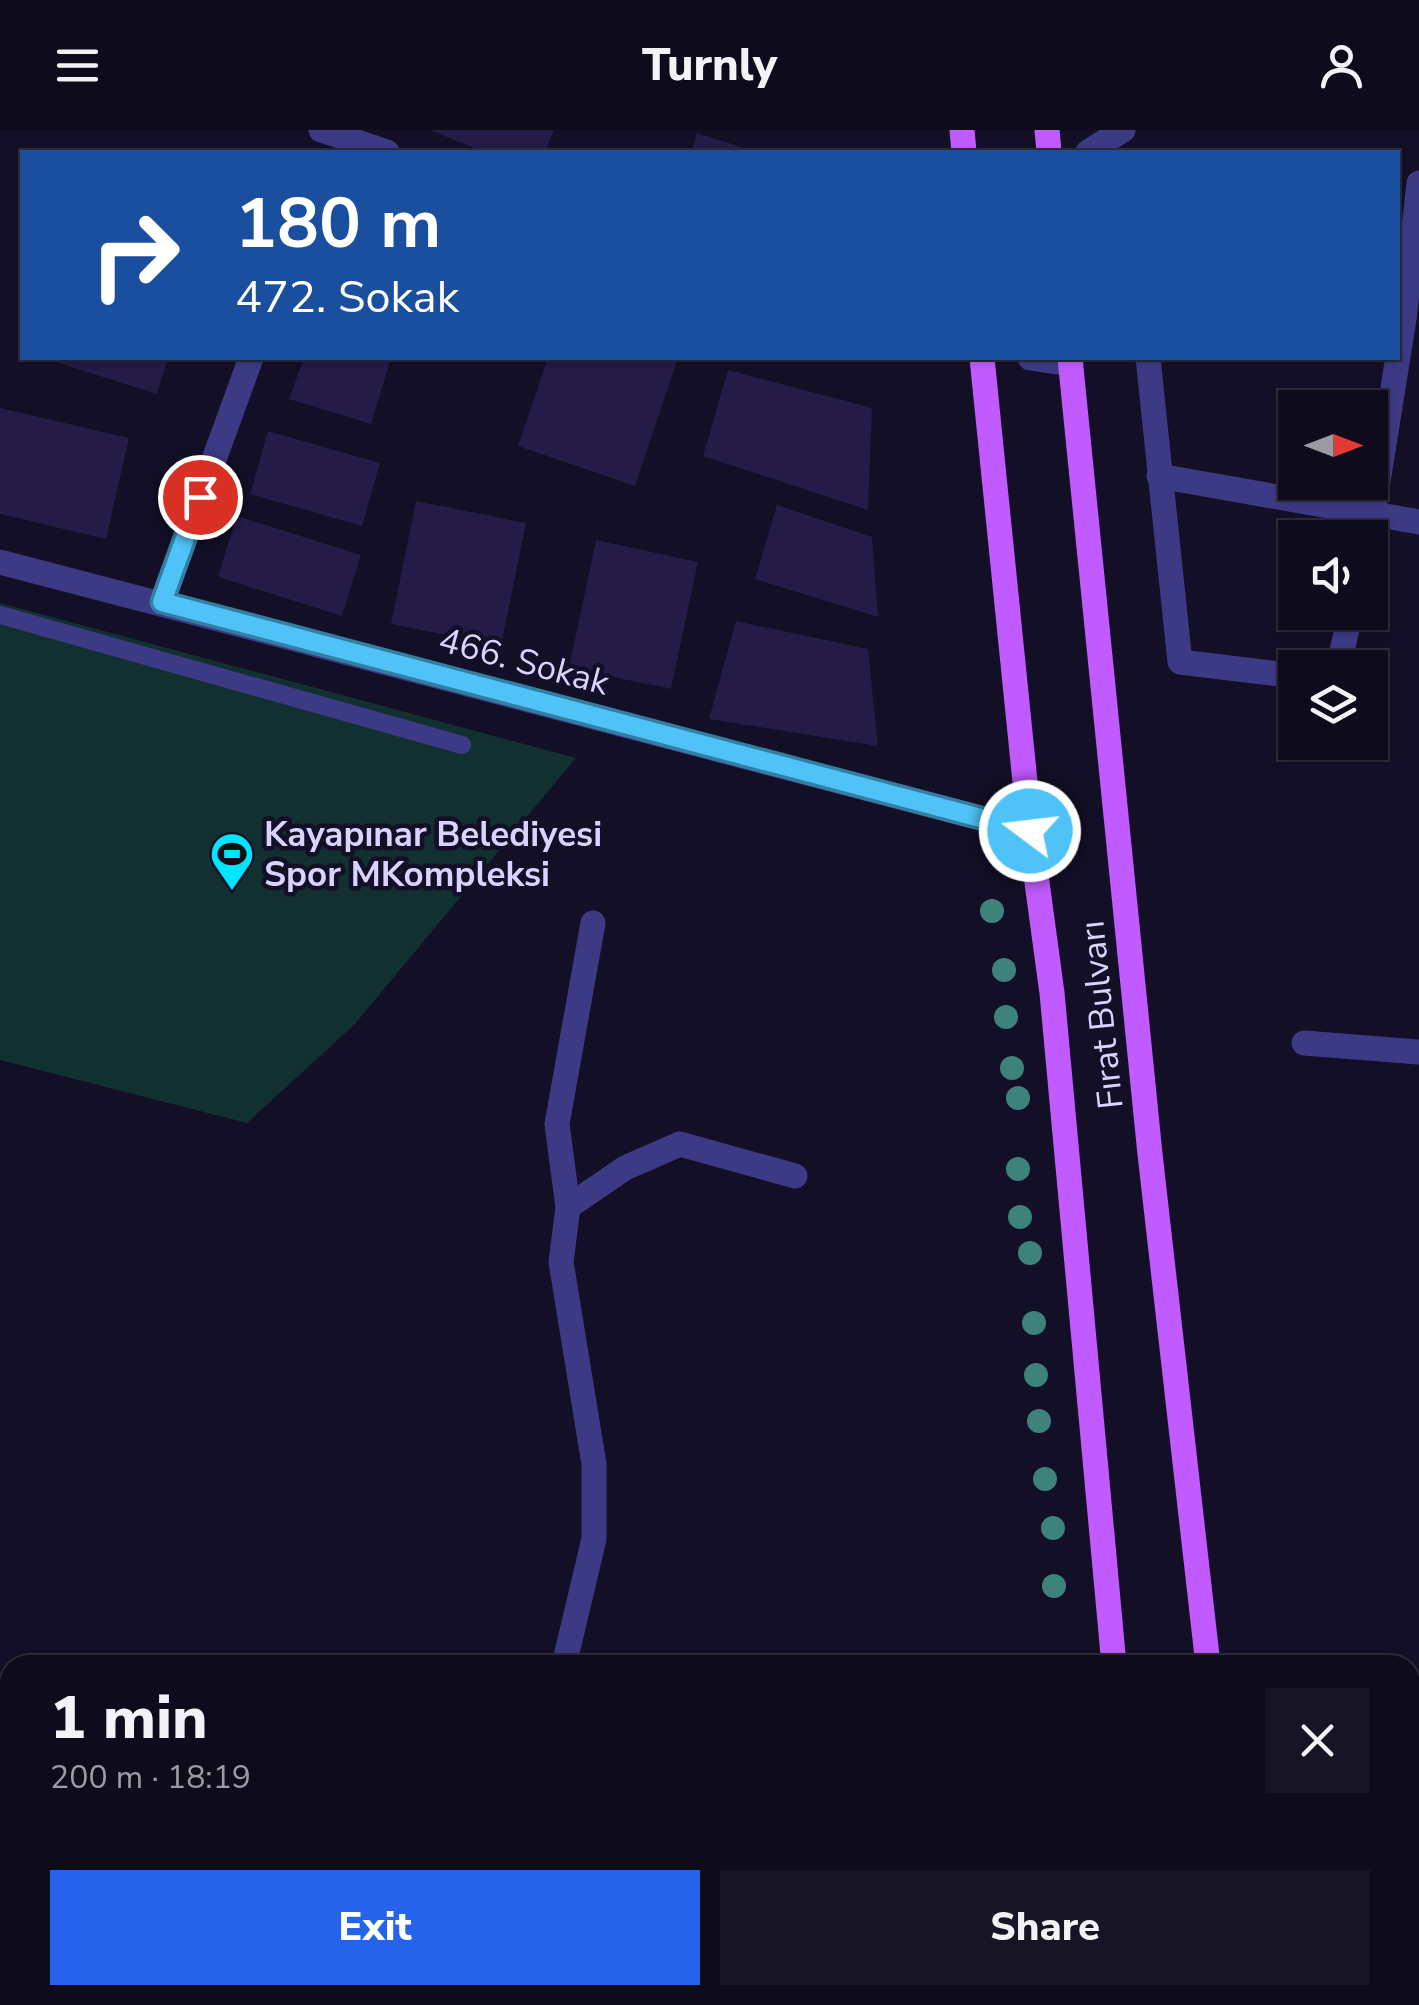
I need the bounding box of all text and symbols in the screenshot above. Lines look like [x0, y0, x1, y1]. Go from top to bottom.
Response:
text: Turnly [642, 35, 777, 96]
icon: menu [50, 38, 105, 93]
icon: person [1314, 38, 1369, 93]
text: 180 m [235, 176, 441, 272]
icon: right [70, 190, 200, 320]
text: 472. Sokak [235, 267, 459, 328]
north arrow [1278, 390, 1388, 500]
map controls [1278, 390, 1388, 760]
pin [158, 455, 243, 540]
icon: arrive [173, 470, 228, 525]
button: sound [1278, 520, 1388, 630]
street label: 466. Sokak [434, 616, 615, 707]
button: layers [1278, 650, 1388, 760]
position arrow [978, 779, 1082, 883]
place label: Kayapınar Belediyesi Spor MKompleksi [264, 811, 602, 898]
sports icon: Kayapınar Belediyesi Spor MKompleksi [209, 831, 255, 892]
street label: Fırat Bulvarı [1068, 918, 1135, 1112]
text: 1 min [50, 1677, 208, 1759]
button: close [1265, 1688, 1370, 1793]
text: 200 m · 18:19 [50, 1756, 251, 1799]
button: Exit [50, 1870, 700, 1985]
button: Share [720, 1870, 1370, 1985]

